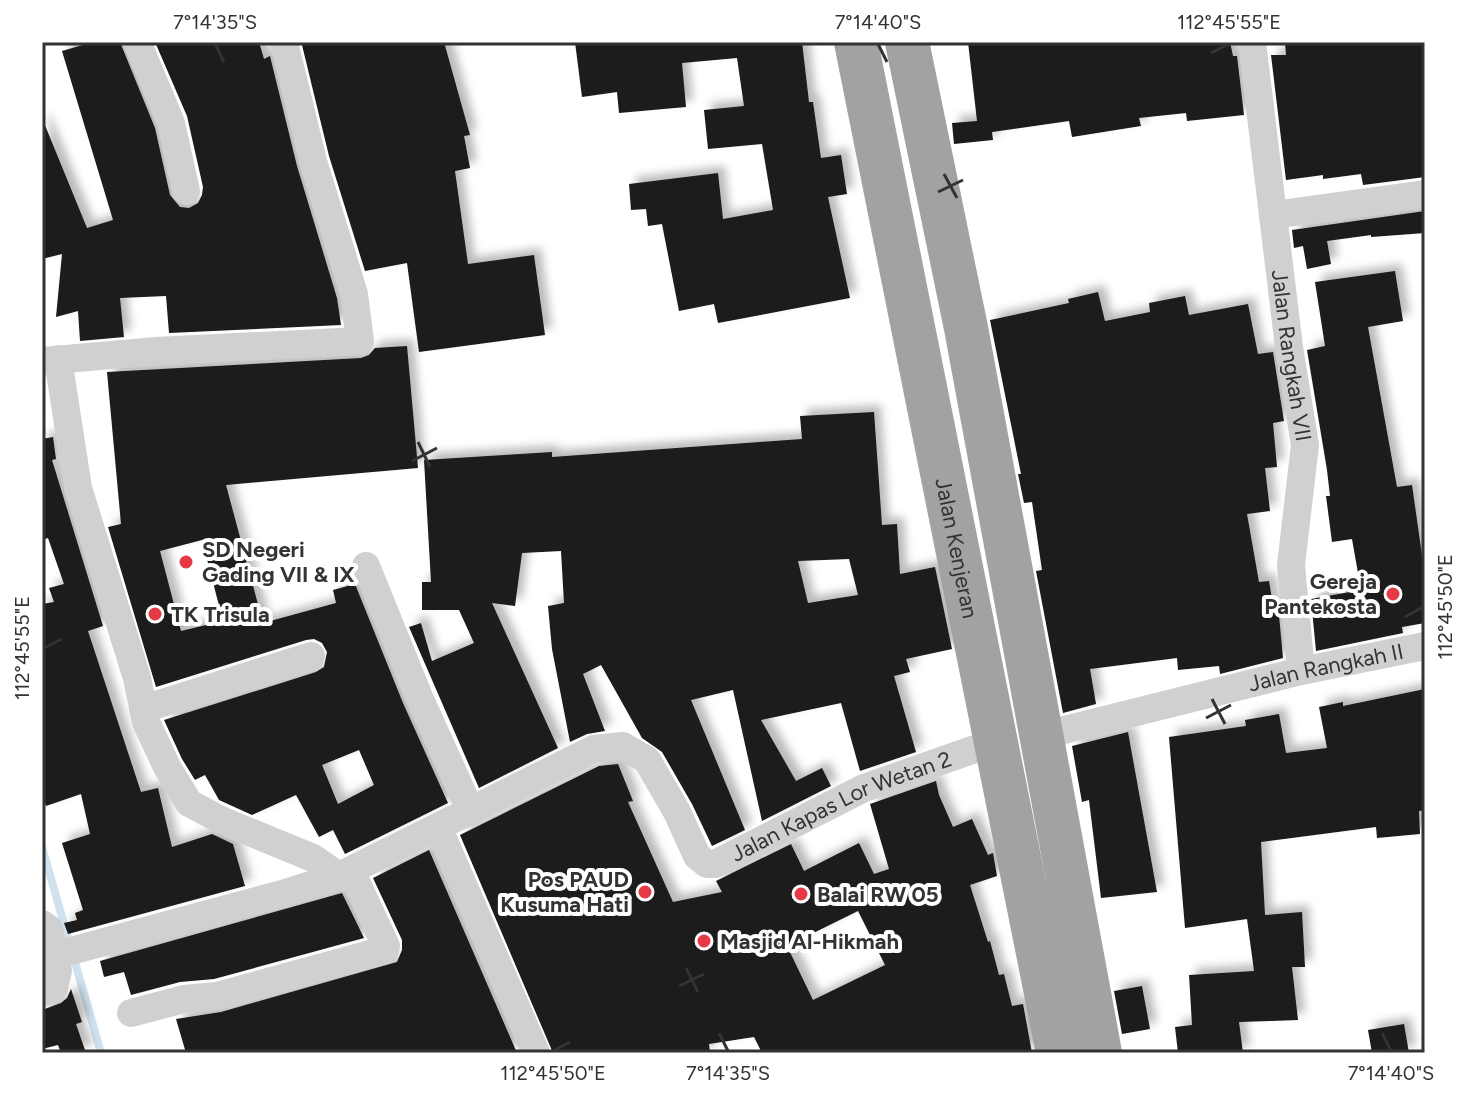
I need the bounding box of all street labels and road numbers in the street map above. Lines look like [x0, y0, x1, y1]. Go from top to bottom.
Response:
street label: Jalan Rangkah VII [1266, 268, 1318, 443]
street label: Jalan Kenjeran [930, 475, 984, 621]
street label: Jalan Rangkah II [1245, 637, 1406, 697]
street label: Jalan Kapas Lor Wetan 2 [726, 745, 955, 867]

